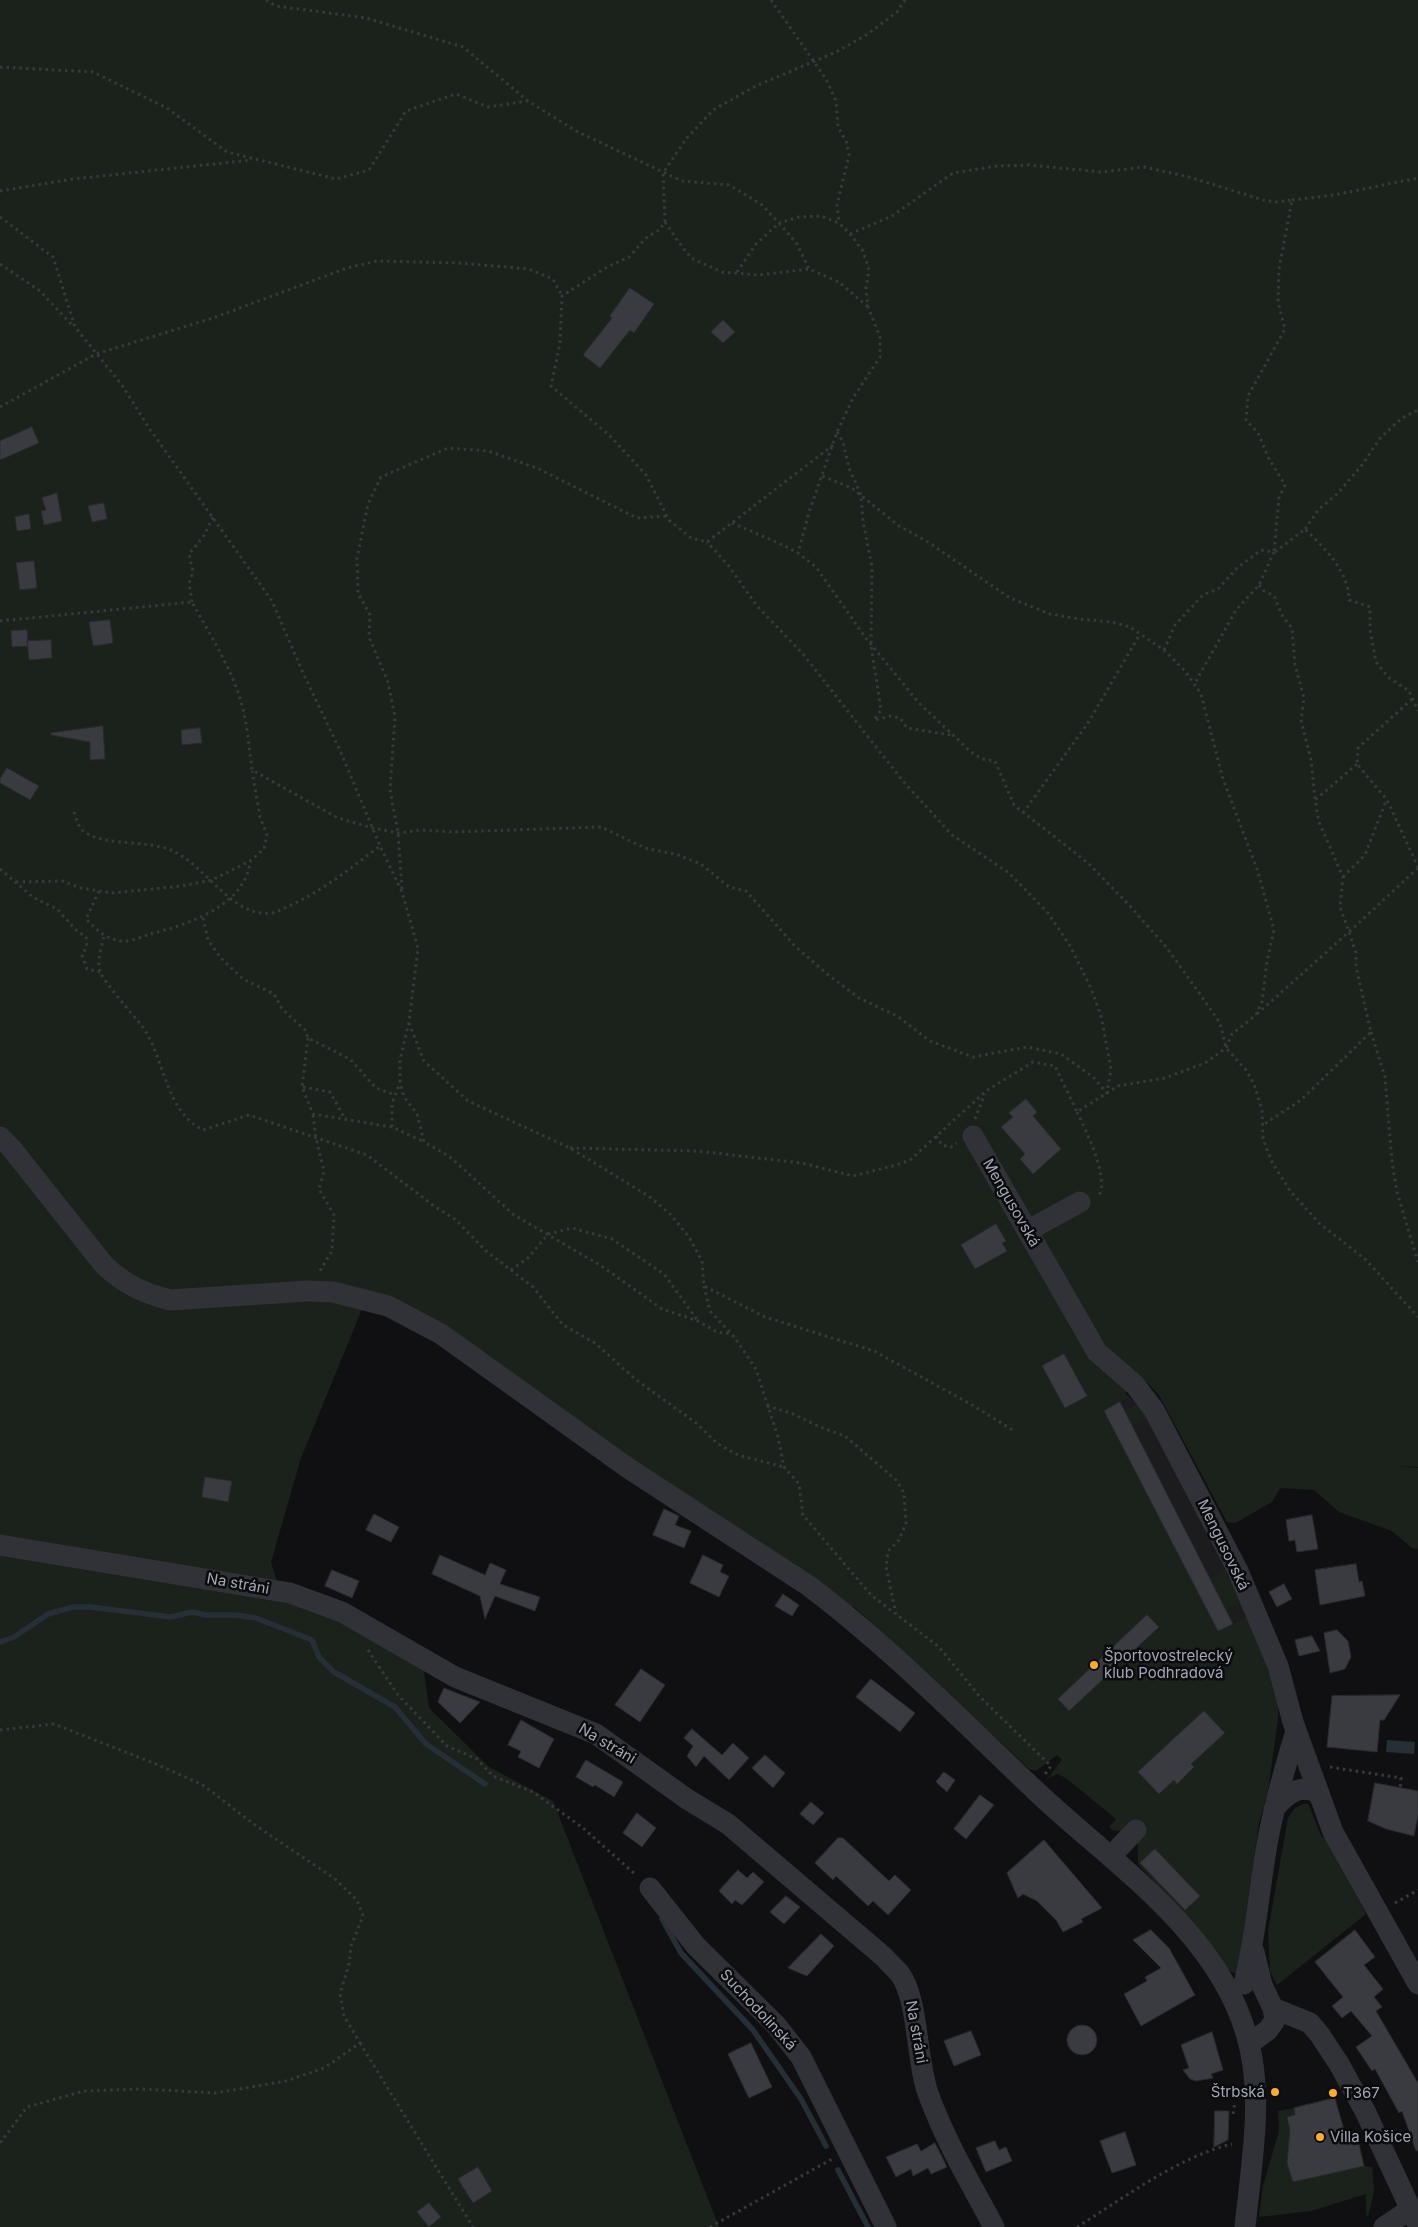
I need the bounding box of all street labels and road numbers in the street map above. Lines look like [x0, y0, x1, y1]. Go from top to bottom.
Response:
street label: Mengusovská [978, 1156, 1044, 1250]
street label: Mengusovská [1193, 1497, 1253, 1593]
street label: Na stráni [205, 1570, 271, 1598]
street label: Na stráni [575, 1720, 639, 1768]
street label: Suchodolinská [716, 1966, 800, 2054]
street label: Na stráni [902, 1999, 930, 2065]

